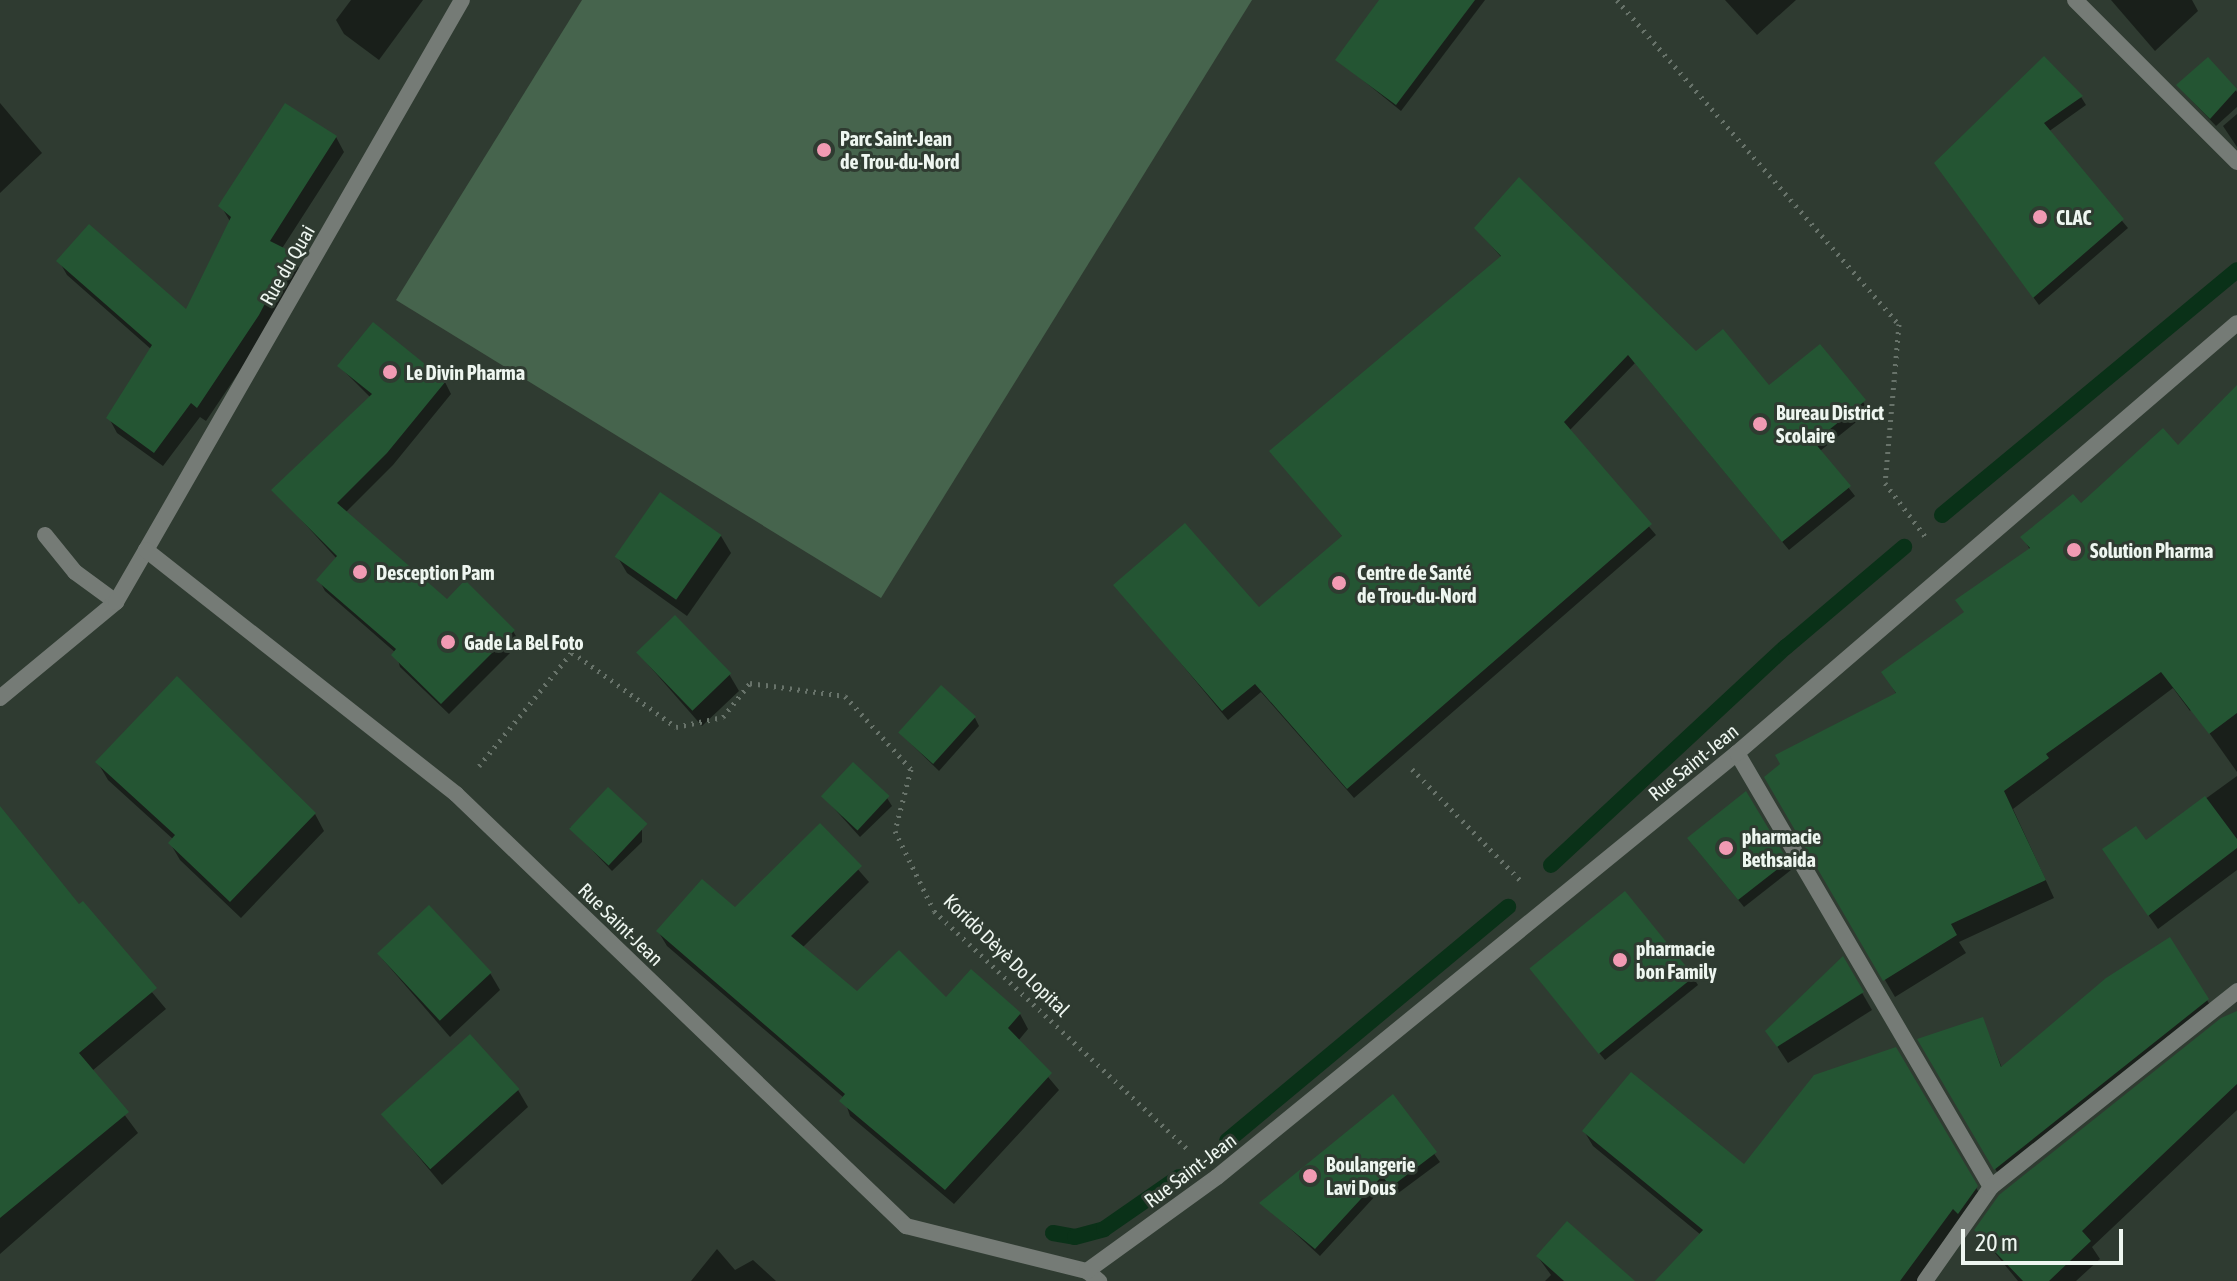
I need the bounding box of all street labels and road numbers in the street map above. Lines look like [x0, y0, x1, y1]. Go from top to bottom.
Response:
street label: Rue du Quai [254, 221, 320, 309]
street label: Rue Saint-Jean [1643, 718, 1743, 806]
street label: Rue Saint-Jean [574, 878, 668, 970]
street label: Koridò Dèyè Do Lopital [939, 889, 1075, 1021]
street label: Rue Saint-Jean [1139, 1128, 1241, 1212]

